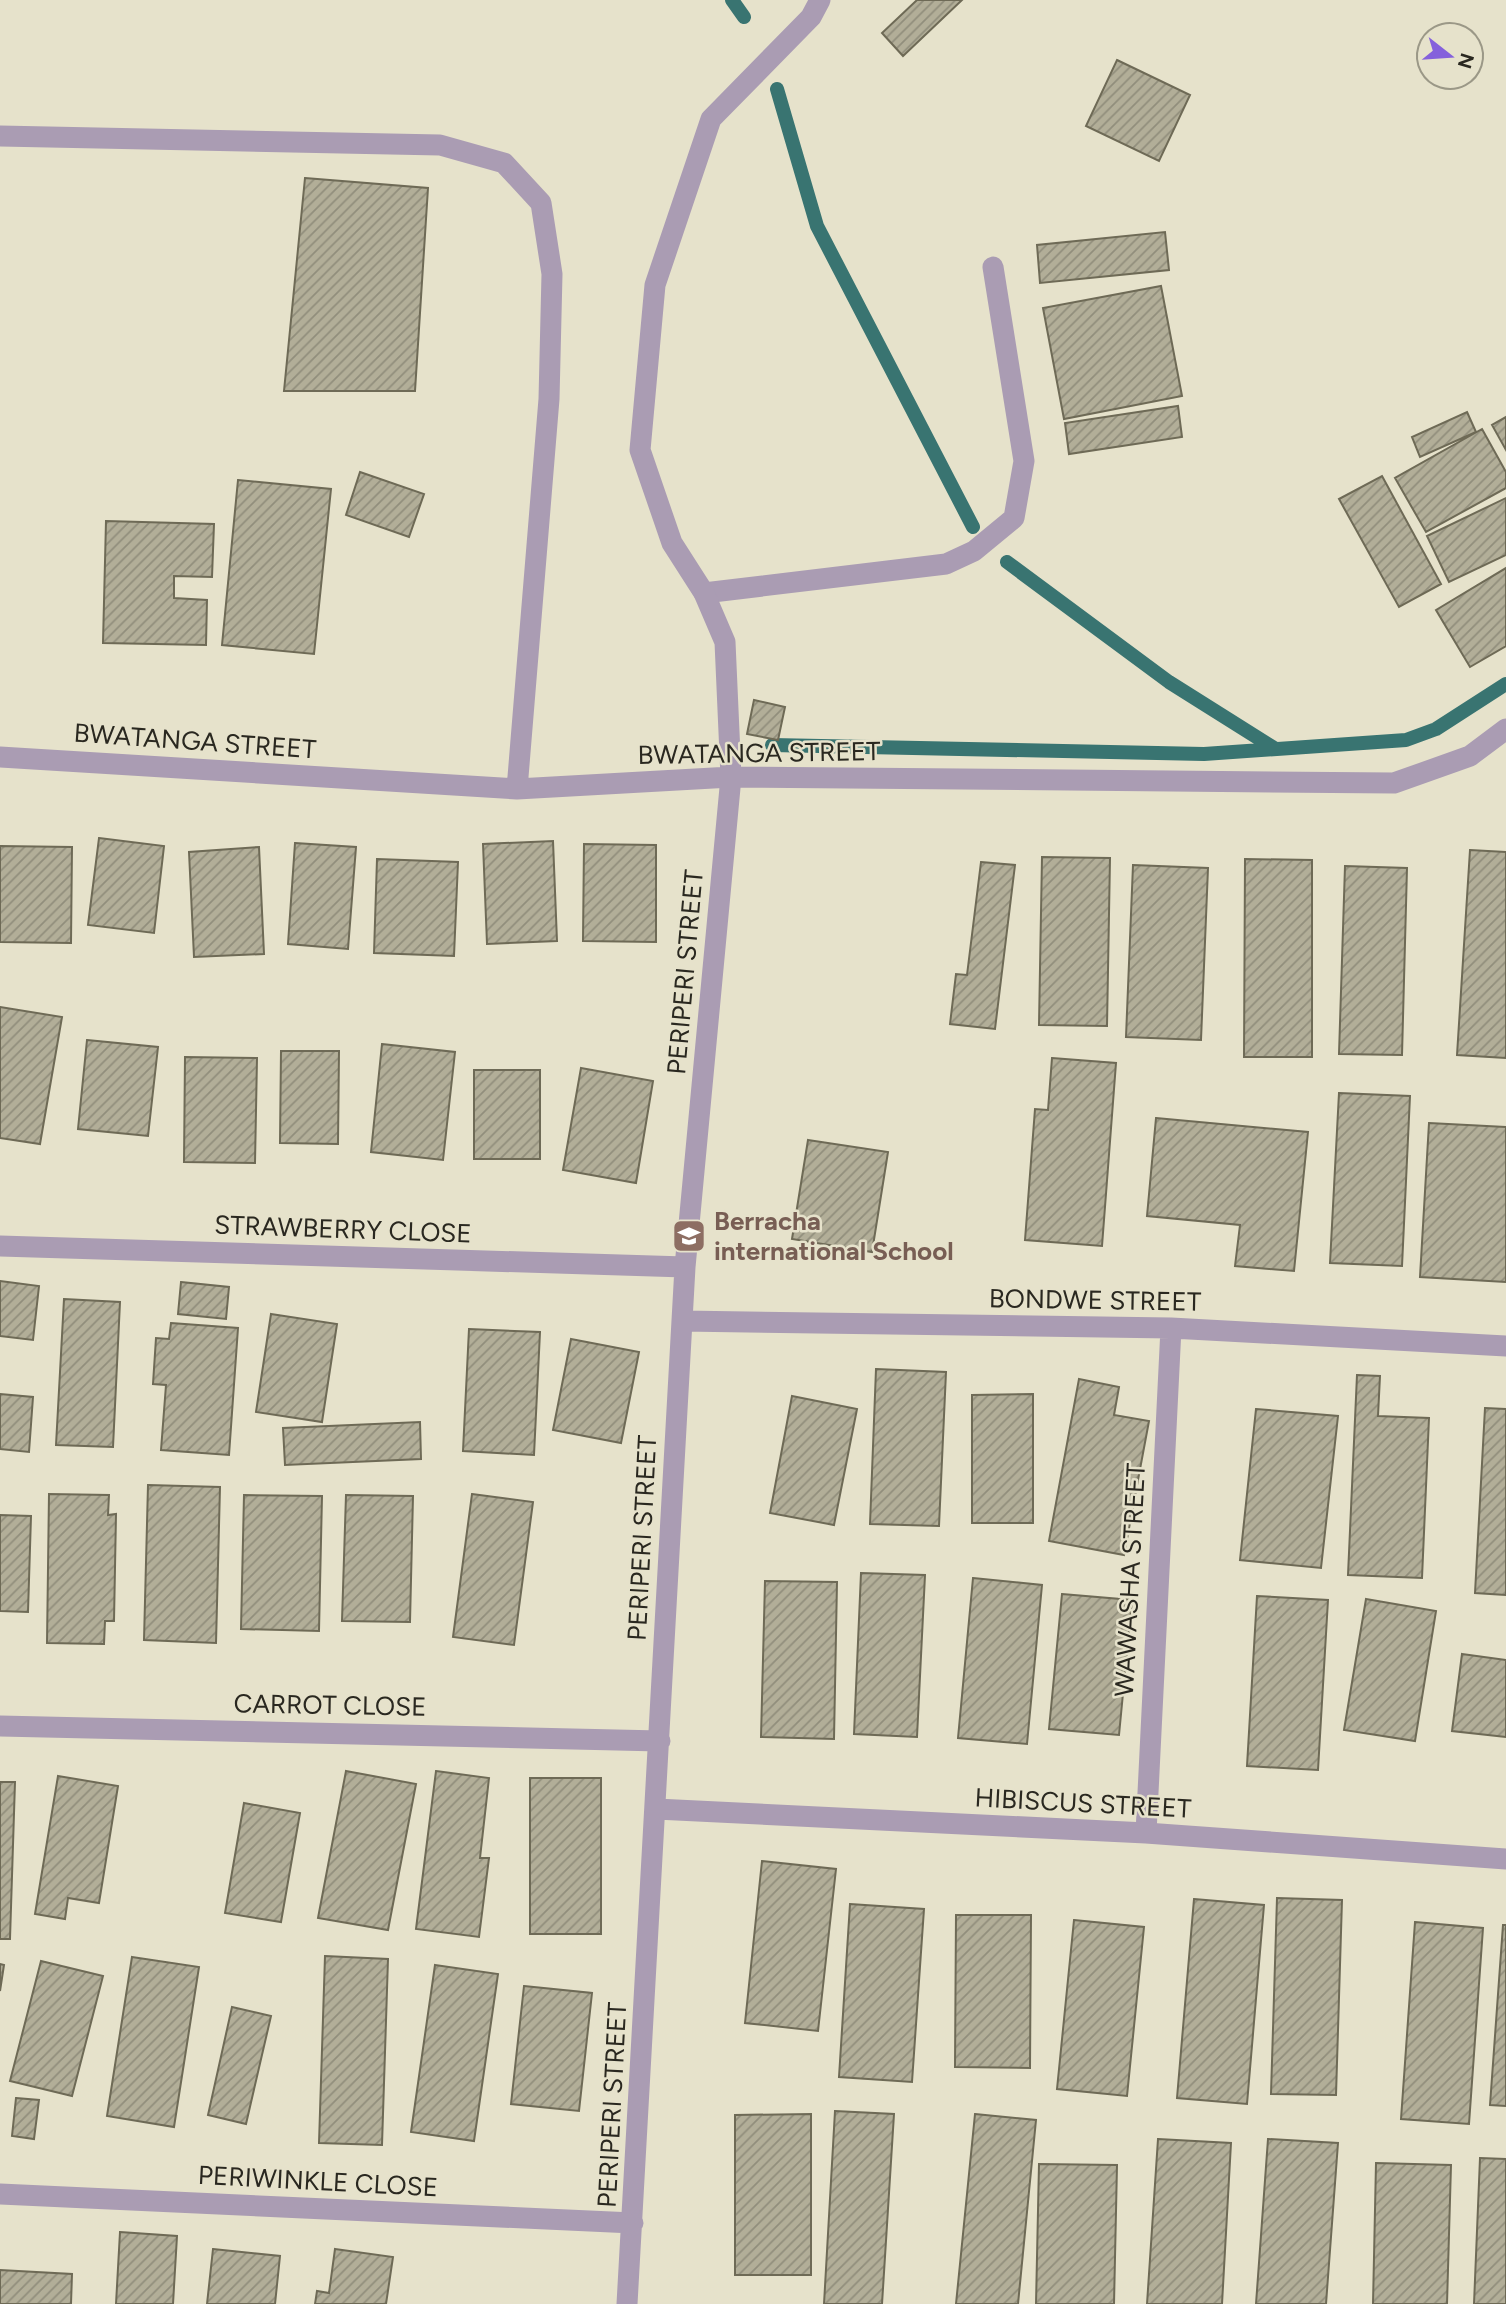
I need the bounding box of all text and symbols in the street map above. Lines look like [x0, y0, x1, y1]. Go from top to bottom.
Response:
north arrow [1415, 21, 1485, 91]
text: N [1453, 50, 1479, 71]
street label: BWATANGA STREET [73, 717, 318, 765]
street label: BWATANGA STREET [637, 735, 881, 771]
street label: PERIPERI STREET [660, 868, 710, 1076]
place label: Berracha international School [714, 1205, 954, 1267]
street label: STRAWBERRY CLOSE [214, 1209, 472, 1249]
school or university icon: Berracha international School [670, 1217, 708, 1255]
street label: BONDWE STREET [989, 1282, 1202, 1318]
street label: PERIPERI STREET [621, 1434, 663, 1642]
street label: WAWASHA STREET [1108, 1462, 1152, 1698]
street label: CARROT CLOSE [233, 1687, 427, 1723]
street label: HIBISCUS STREET [974, 1781, 1193, 1825]
street label: PERIPERI STREET [591, 2001, 633, 2209]
street label: PERIWINKLE CLOSE [197, 2159, 439, 2203]

